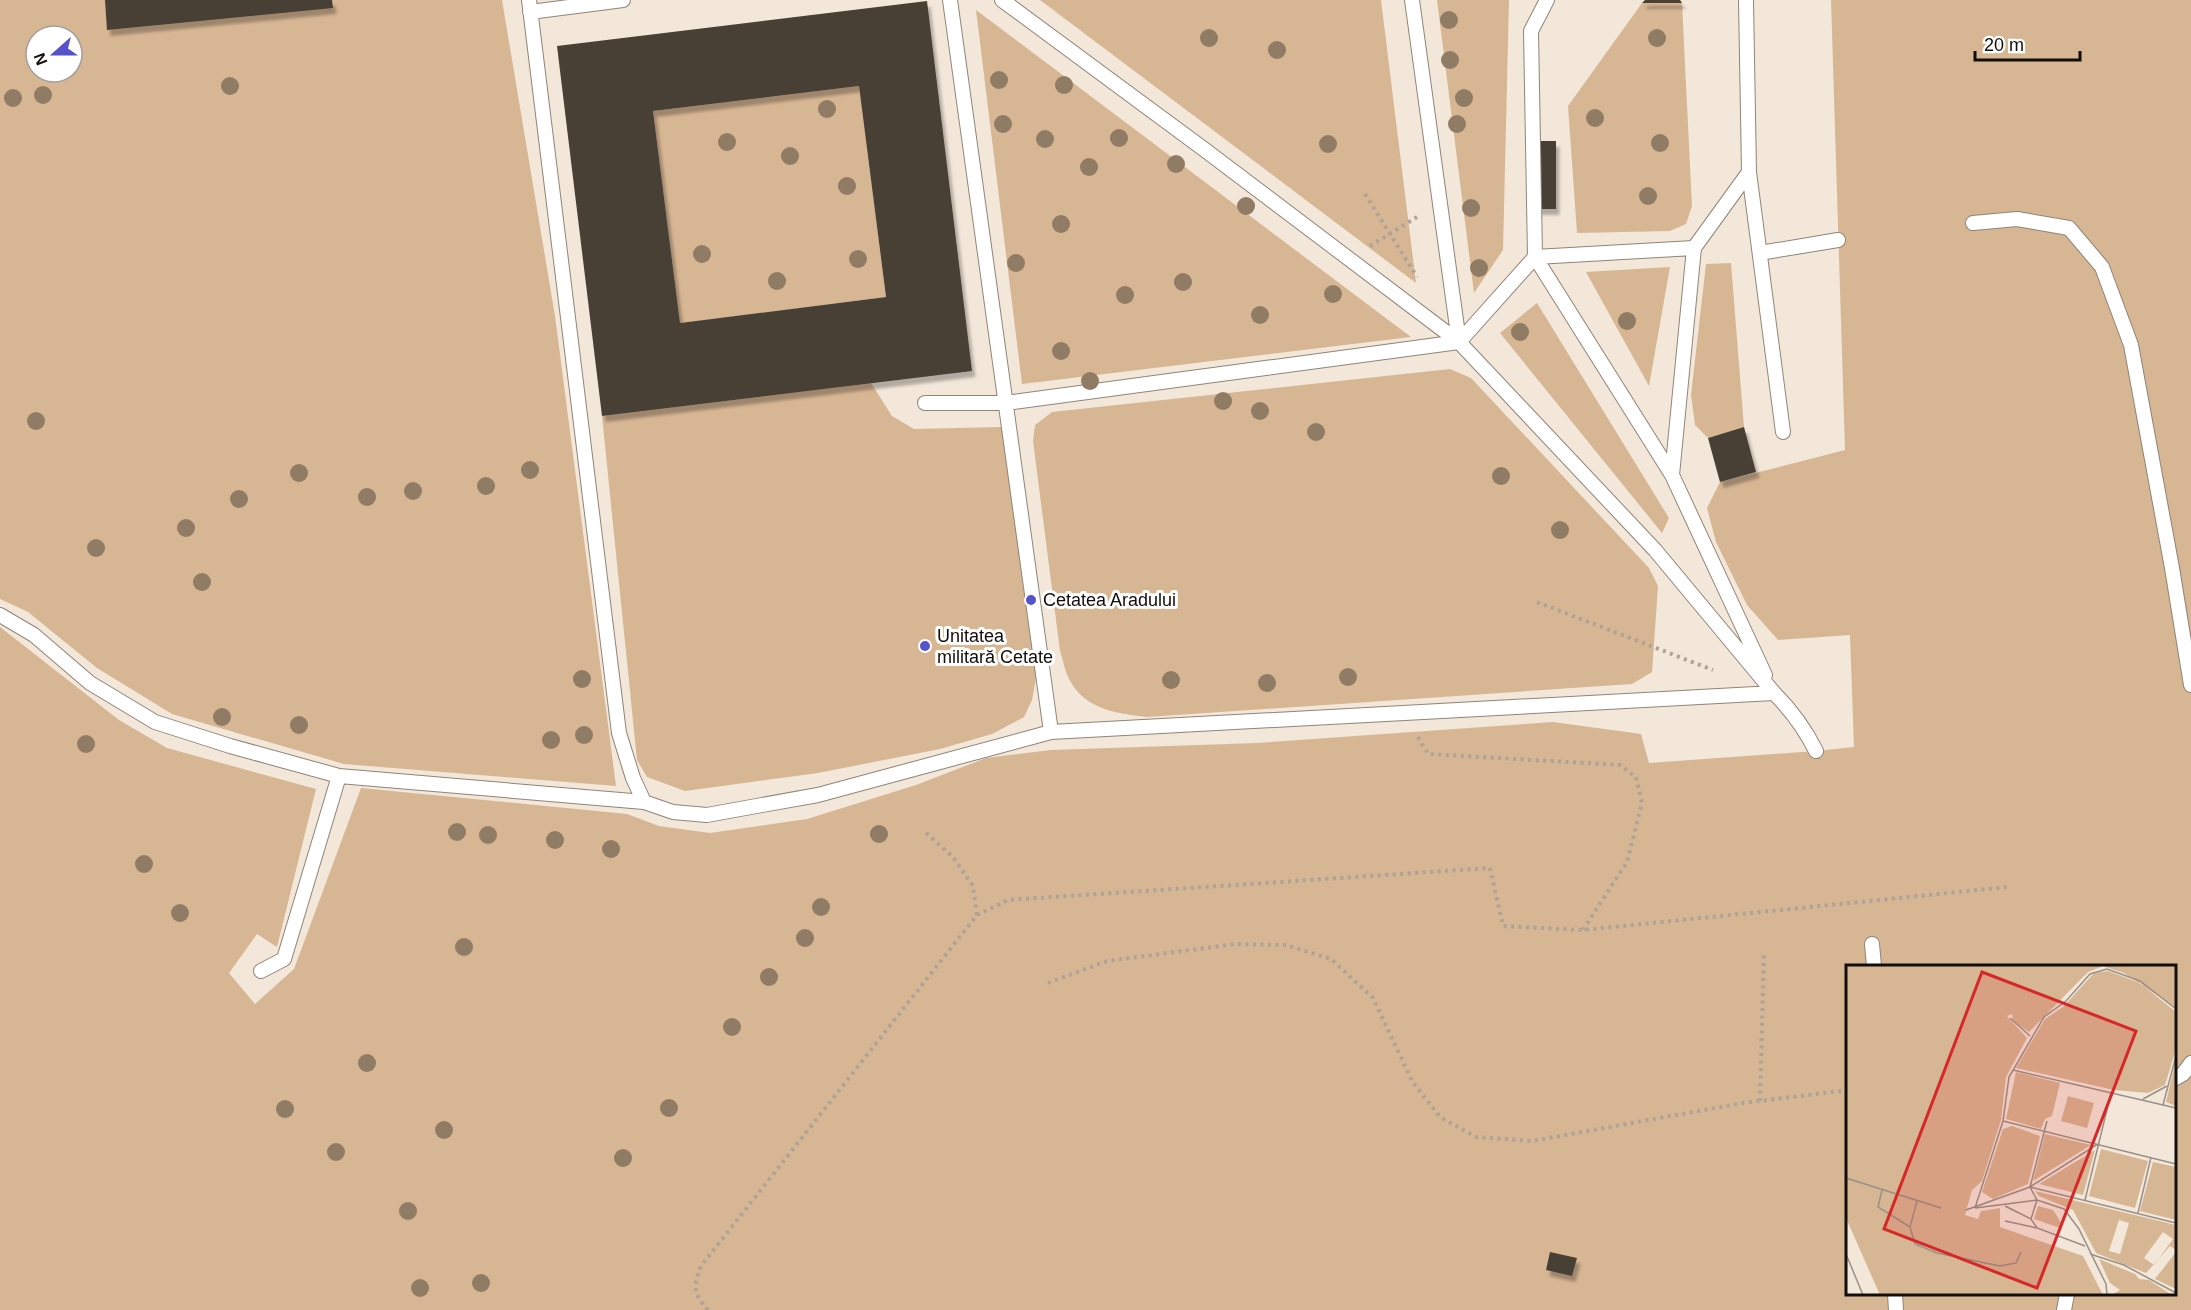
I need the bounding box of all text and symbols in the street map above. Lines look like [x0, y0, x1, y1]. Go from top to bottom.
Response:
north arrow [24, 24, 84, 84]
scale bar [1975, 24, 2080, 62]
text: 20 m [1984, 35, 2024, 55]
text: N [30, 51, 50, 68]
place label: Cetatea Aradului [1043, 590, 1176, 610]
marker: Cetatea Aradului [1024, 593, 1038, 607]
place label: Unitatea militară Cetate [937, 626, 1053, 667]
marker: Unitatea militară Cetate [918, 639, 932, 653]
inset map [1846, 965, 2176, 1295]

